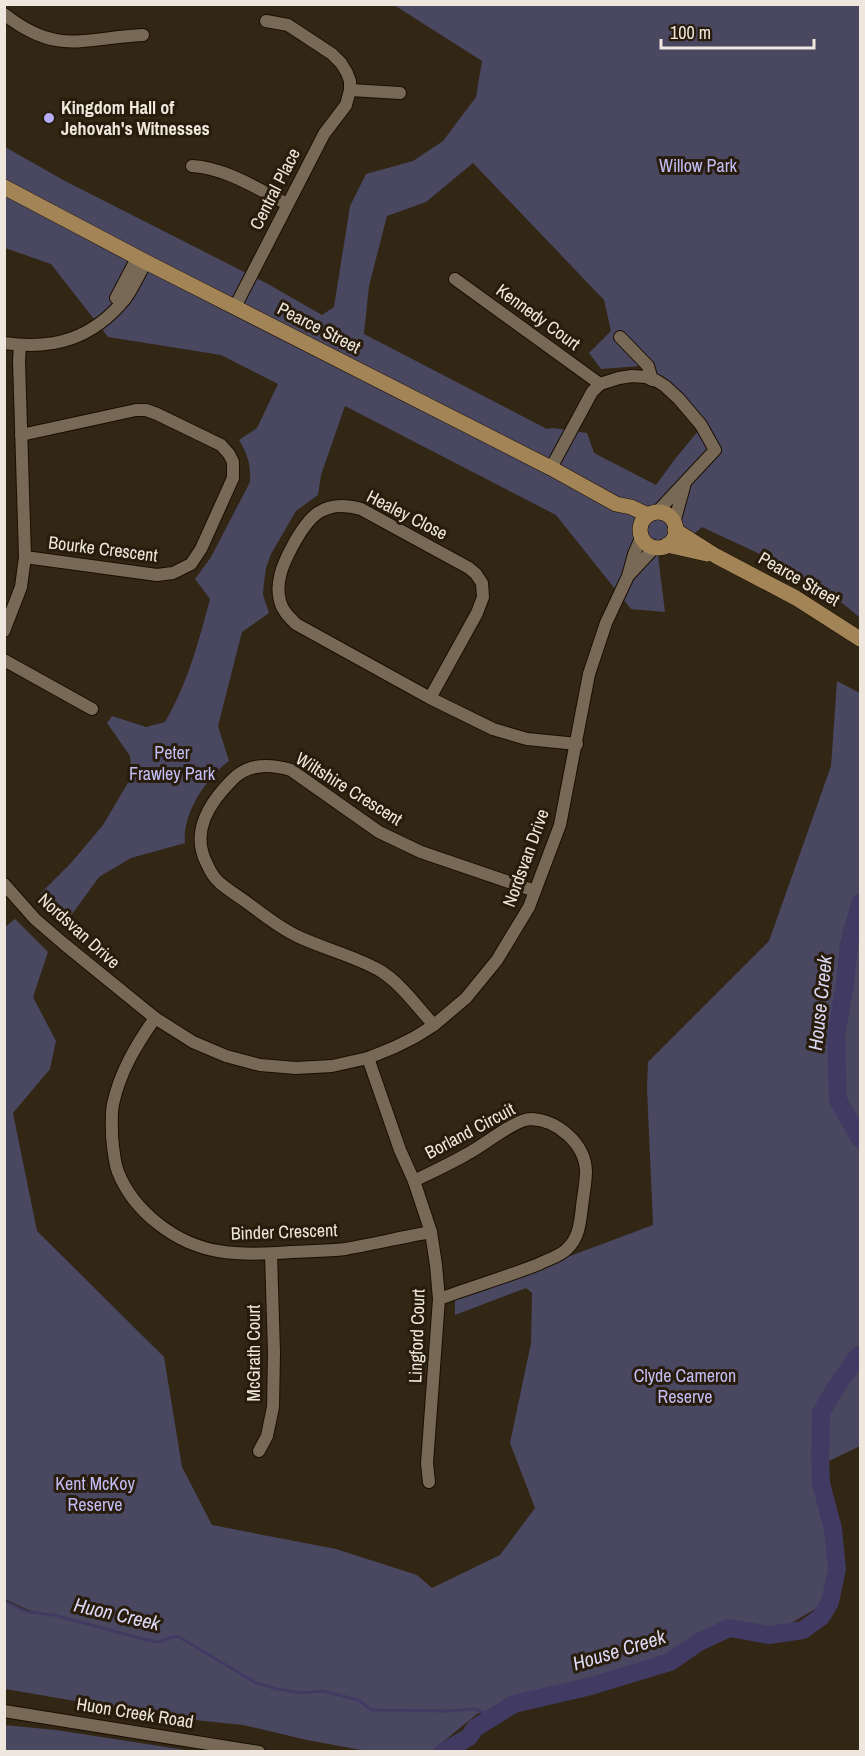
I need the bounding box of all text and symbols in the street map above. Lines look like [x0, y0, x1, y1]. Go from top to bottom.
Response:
scale bar [661, 12, 814, 50]
text: 100 m [670, 20, 711, 45]
place label: Kingdom Hall of Jehovah's Witnesses [61, 95, 210, 141]
marker: Kingdom Hall of Jehovah's Witnesses [42, 111, 56, 125]
street label: Central Place [243, 144, 306, 234]
park label: Willow Park [659, 153, 738, 178]
street label: Kennedy Court [491, 278, 585, 356]
street label: Pearce Street [273, 296, 365, 359]
street label: Healey Close [362, 483, 452, 546]
street label: Bourke Crescent [47, 529, 159, 568]
street label: Pearce Street [754, 545, 845, 612]
park label: Peter Frawley Park [129, 740, 216, 786]
street label: Wiltshire Crescent [291, 746, 407, 831]
street label: Nordsvan Drive [496, 805, 555, 910]
street label: Nordsvan Drive [33, 887, 126, 974]
water label: House Creek [801, 953, 838, 1052]
street label: Borland Circuit [420, 1096, 519, 1165]
street label: Binder Crescent [230, 1217, 338, 1246]
street label: Lingford Court [402, 1288, 431, 1384]
street label: McGrath Court [241, 1305, 266, 1401]
park label: Clyde Cameron Reserve [634, 1363, 736, 1409]
park label: Kent McKoy Reserve [55, 1471, 135, 1517]
water label: Huon Creek [71, 1591, 164, 1637]
water label: House Creek [569, 1622, 669, 1676]
street label: Huon Creek Road [75, 1691, 195, 1734]

